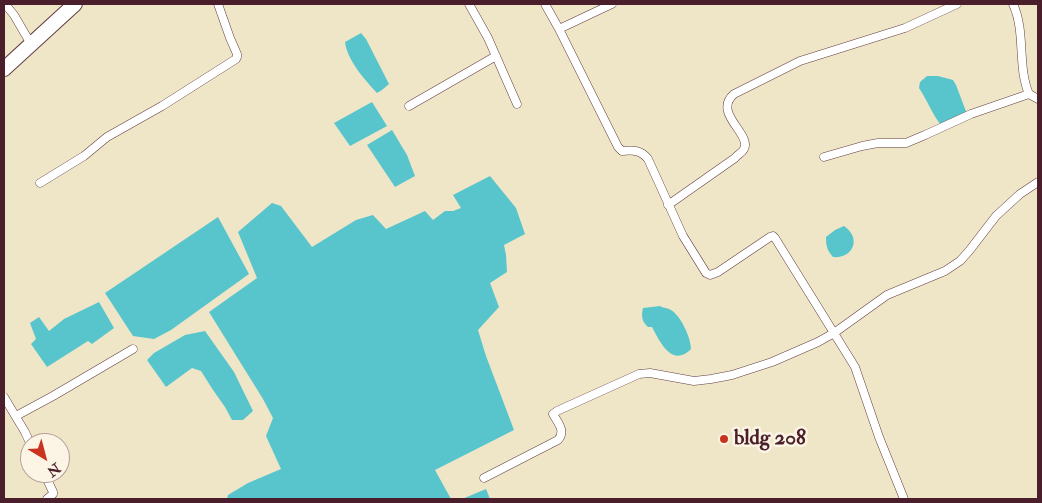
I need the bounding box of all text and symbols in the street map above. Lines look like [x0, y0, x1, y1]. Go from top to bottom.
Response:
place label: bldg 208 [734, 426, 806, 452]
north arrow [20, 433, 70, 483]
marker: bldg 208 [718, 433, 730, 445]
text: N [44, 459, 64, 480]

